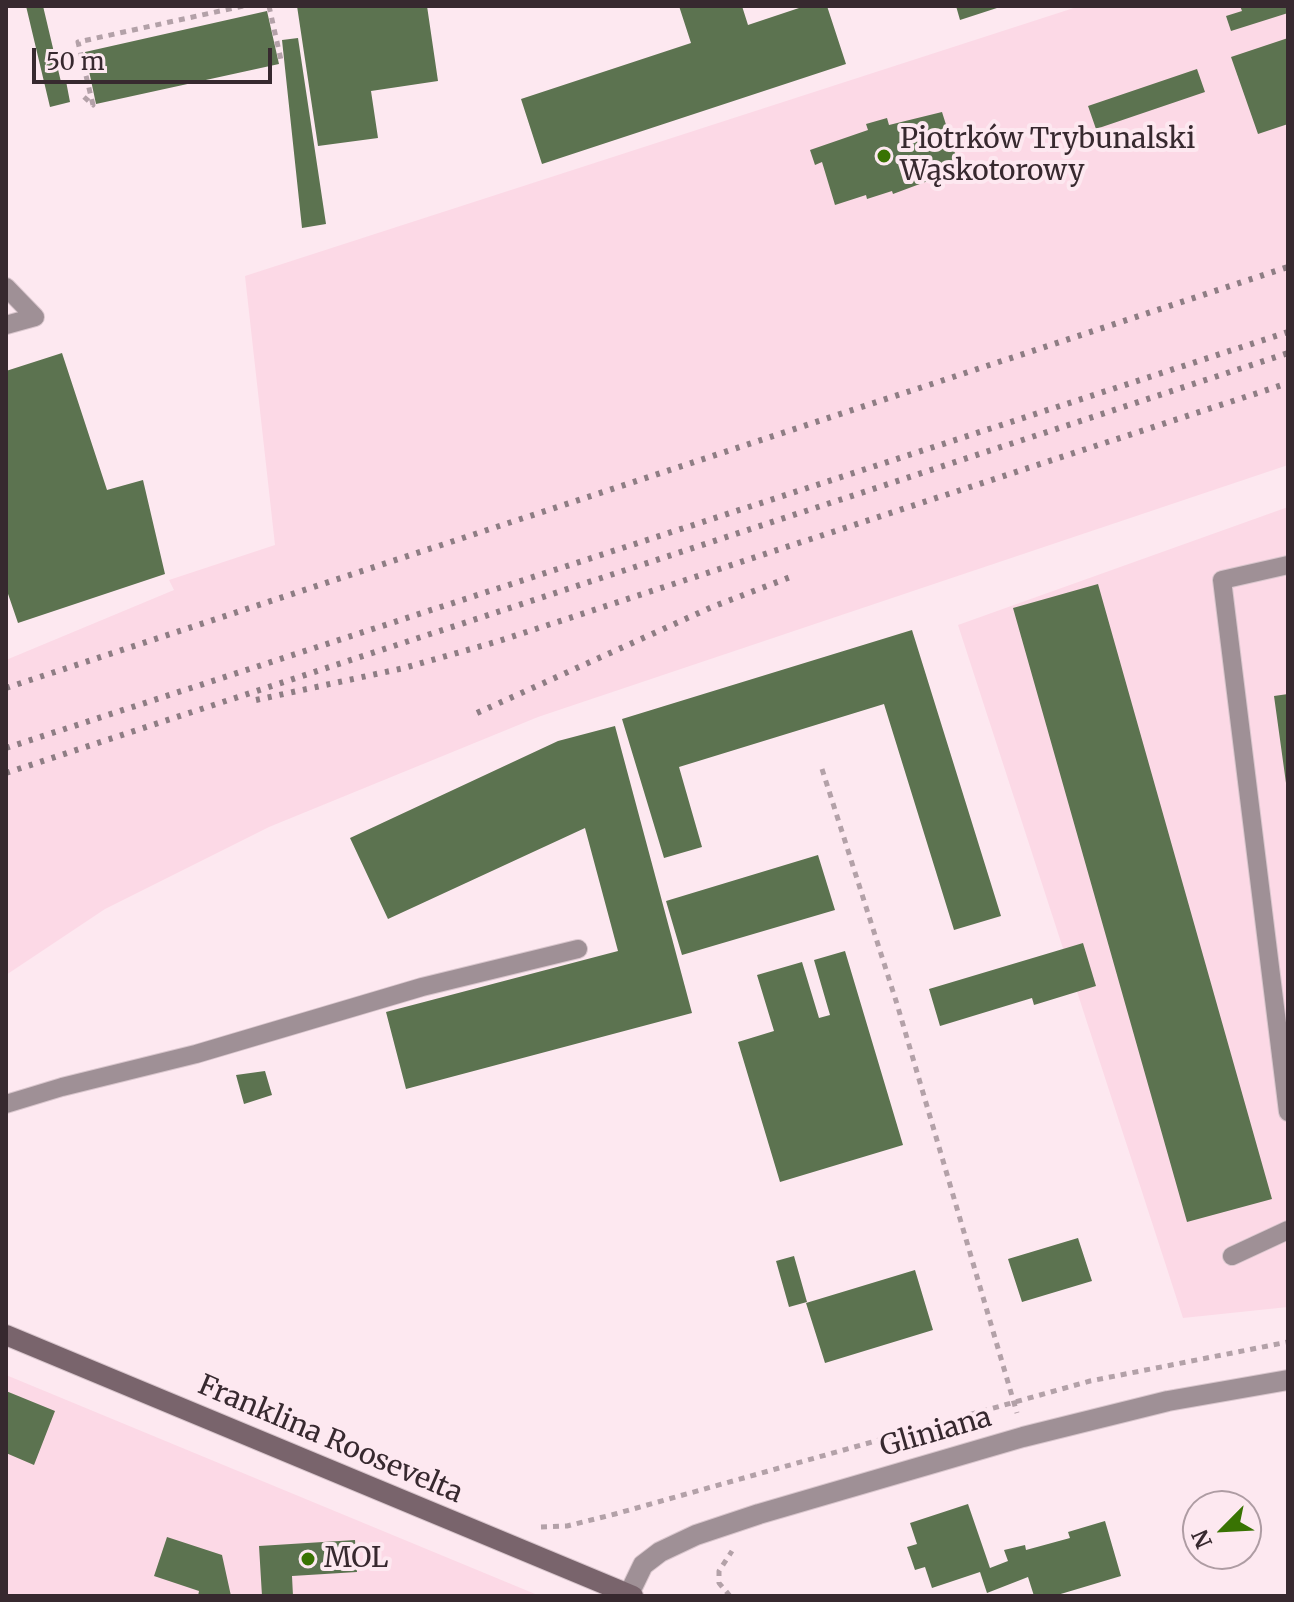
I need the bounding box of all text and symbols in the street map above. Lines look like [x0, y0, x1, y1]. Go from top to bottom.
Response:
scale bar [36, 32, 276, 82]
text: 50 m [46, 46, 105, 77]
place label: Piotrków Trybunalski Wąskotorowy [900, 123, 1195, 189]
marker: Piotrków Trybunalski Wąskotorowy [875, 147, 893, 165]
street label: Franklina Roosevelta [193, 1369, 467, 1511]
street label: Gliniana [877, 1401, 995, 1465]
north arrow [1182, 1490, 1262, 1570]
text: N [1186, 1525, 1218, 1553]
place label: MOL [324, 1542, 388, 1576]
marker: MOL [299, 1550, 317, 1568]

